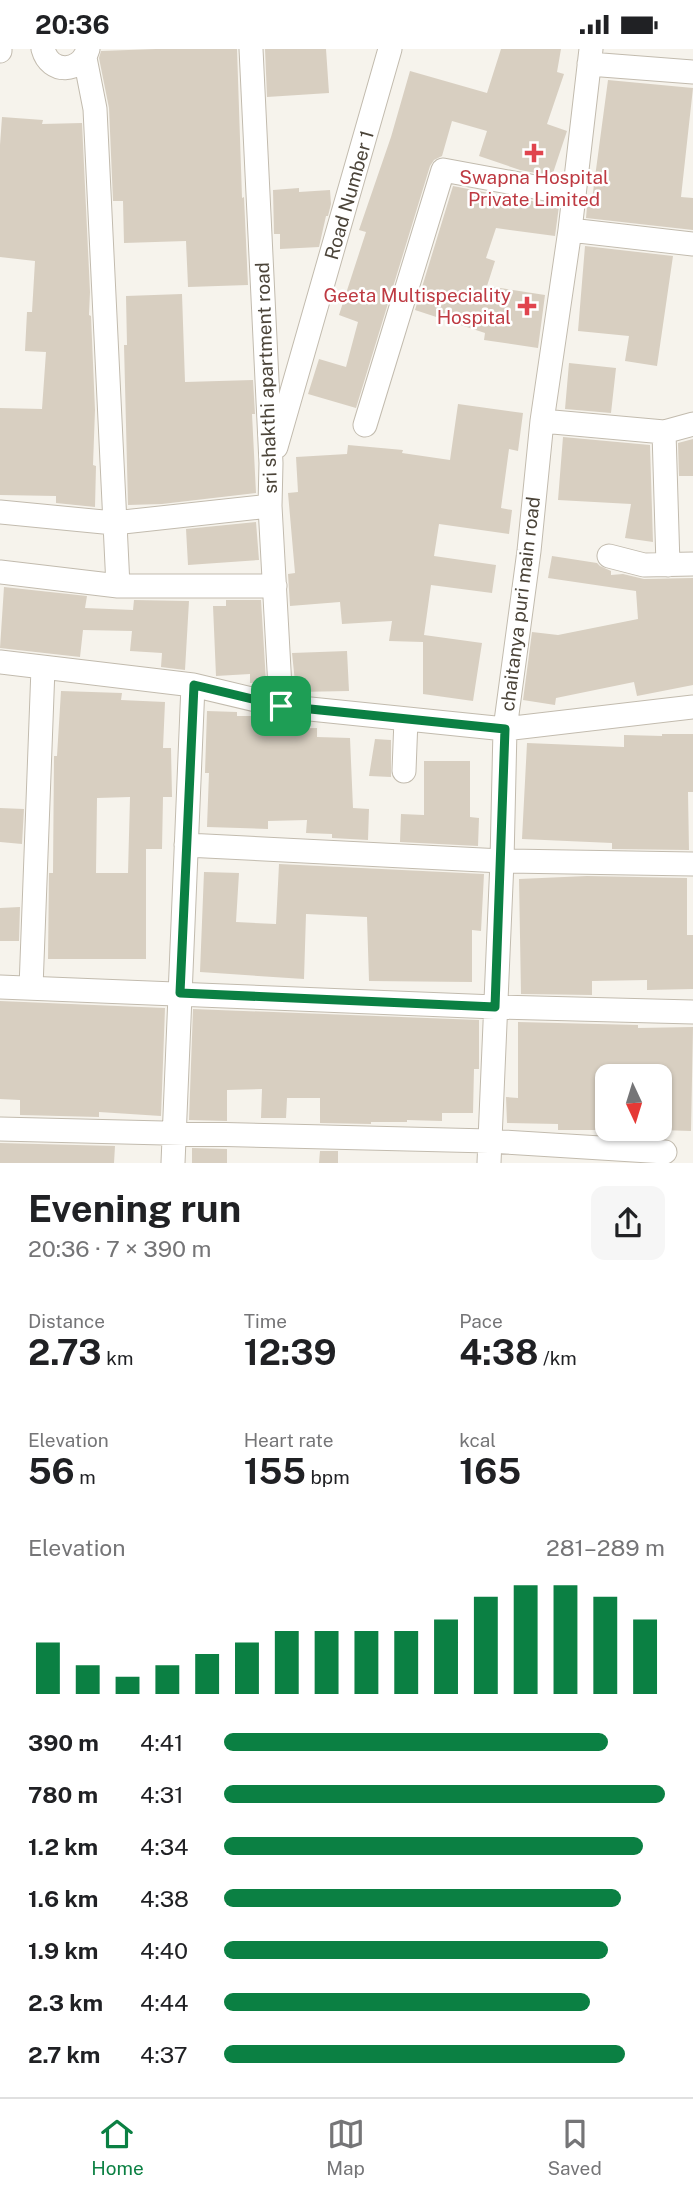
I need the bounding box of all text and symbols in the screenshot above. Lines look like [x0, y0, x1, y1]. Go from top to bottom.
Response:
text: 20:36 [35, 9, 110, 40]
street label: Road Number 1 [320, 128, 378, 262]
marker: Swapna Hospital Private Limited [524, 143, 544, 163]
place label: Swapna Hospital Private Limited [459, 166, 609, 210]
street label: sri shakthi apartment road [251, 262, 281, 494]
place label: Geeta Multispeciality Hospital [323, 284, 511, 328]
marker: Geeta Multispeciality Hospital [517, 296, 537, 316]
street label: chaitanya puri main road [496, 495, 544, 713]
pin [251, 676, 311, 736]
icon: arrive [262, 687, 300, 725]
north arrow [595, 1064, 672, 1141]
map controls [595, 1064, 672, 1141]
text: Evening run [28, 1186, 241, 1231]
button: share [591, 1186, 665, 1260]
text: 20:36 · 7 × 390 m [28, 1235, 211, 1262]
text: Distance [28, 1310, 105, 1332]
text: Time [244, 1310, 287, 1332]
text: Pace [459, 1310, 503, 1332]
text: 2.73 [28, 1332, 102, 1373]
text: 12:39 [244, 1332, 337, 1373]
text: 4:38 [459, 1332, 538, 1373]
text: km [102, 1347, 133, 1369]
text: /km [538, 1347, 577, 1369]
text: Elevation [28, 1429, 109, 1451]
text: Heart rate [244, 1429, 333, 1451]
text: kcal [459, 1429, 496, 1451]
text: 56 [28, 1451, 75, 1492]
text: 155 [244, 1451, 306, 1492]
text: 165 [459, 1451, 521, 1492]
text: m [75, 1466, 96, 1488]
text: bpm [306, 1466, 350, 1488]
text: Elevation [28, 1534, 126, 1561]
text: 281–289 m [546, 1534, 665, 1561]
text: 390 m [28, 1729, 99, 1756]
text: 4:41 [140, 1729, 183, 1756]
text: 780 m [28, 1781, 98, 1808]
text: 4:31 [140, 1781, 184, 1808]
text: 1.2 km [28, 1833, 98, 1860]
text: 4:34 [140, 1833, 189, 1860]
text: 1.6 km [28, 1885, 98, 1912]
text: 4:38 [140, 1885, 189, 1912]
text: 1.9 km [28, 1937, 98, 1964]
text: 4:40 [140, 1937, 188, 1964]
text: 2.3 km [28, 1989, 103, 2016]
text: 4:44 [140, 1989, 188, 2016]
text: 2.7 km [28, 2041, 100, 2068]
text: 4:37 [140, 2041, 188, 2068]
tab: Home [91, 2115, 144, 2179]
tab: Map [326, 2115, 365, 2179]
tab: Saved [547, 2115, 602, 2179]

